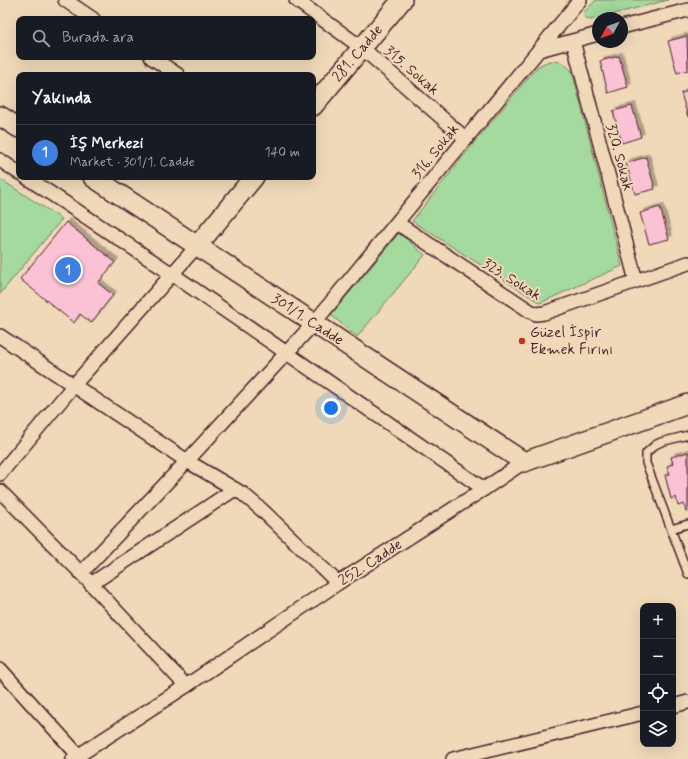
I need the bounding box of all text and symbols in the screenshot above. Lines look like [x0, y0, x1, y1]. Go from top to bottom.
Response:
north arrow [592, 12, 628, 48]
search box [16, 16, 316, 60]
street label: 281. Cadde [328, 21, 388, 87]
icon: search [30, 27, 52, 49]
text: Burada ara [62, 28, 134, 48]
street label: 315. Sokak [380, 41, 443, 100]
text: Yakında [32, 87, 92, 109]
street label: 316. Sokak [407, 120, 464, 183]
street label: 320. Sokak [600, 121, 638, 193]
text: İş Merkezi [70, 134, 143, 154]
text: 1 [42, 144, 48, 161]
text: 140 m [265, 144, 300, 161]
text: Market · 301/1. Cadde [70, 154, 195, 171]
street label: 323. Sokak [478, 254, 545, 306]
pin: 1 [55, 255, 81, 285]
street label: 301/1. Cadde [268, 289, 348, 351]
place label: Güzel İspir Ekmek Fırını [530, 323, 613, 360]
marker: Güzel İspir Ekmek Fırını [517, 336, 527, 346]
your location [321, 398, 341, 418]
street label: 252. Cadde [335, 535, 406, 591]
map controls [640, 603, 676, 747]
button: + [640, 603, 676, 639]
button: − [640, 639, 676, 675]
button: locate [640, 675, 676, 711]
button: layers [640, 711, 676, 747]

